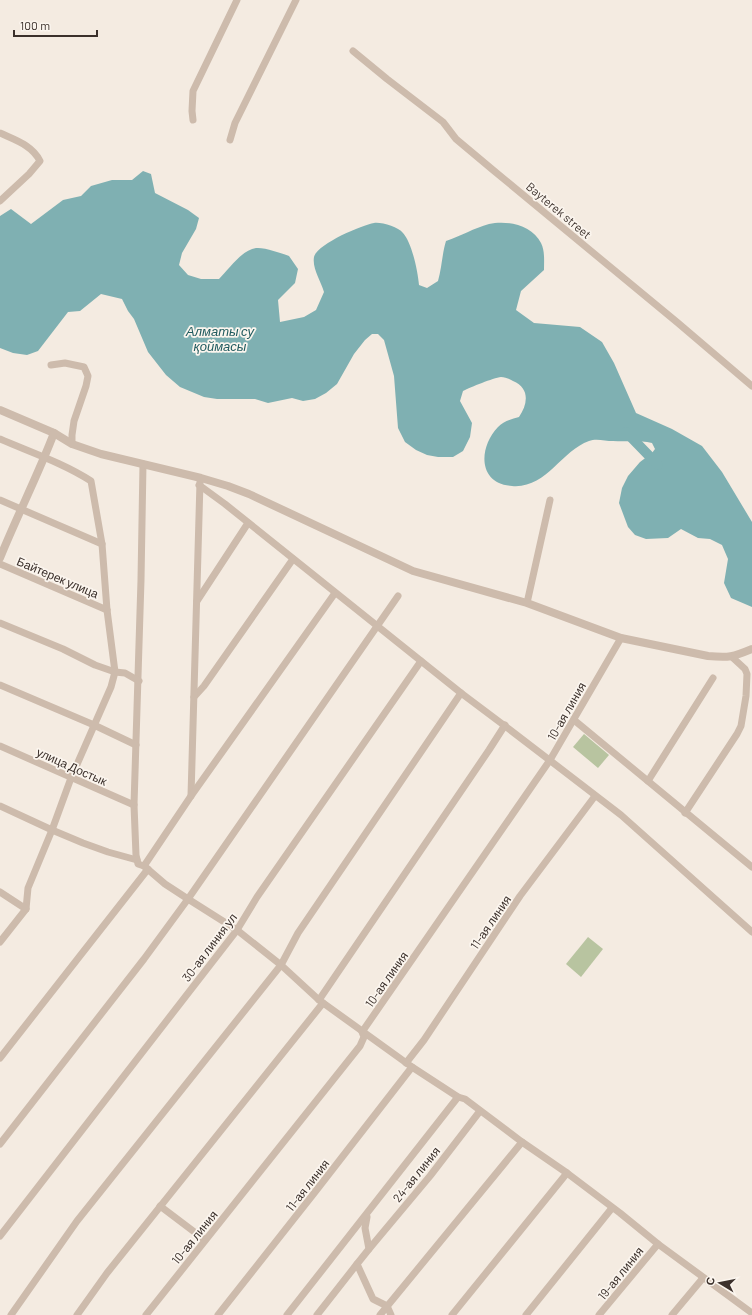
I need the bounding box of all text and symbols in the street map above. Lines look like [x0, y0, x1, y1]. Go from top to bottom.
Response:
scale bar [14, 12, 97, 38]
text: 100 m [20, 18, 50, 32]
street label: Bayterek street [524, 179, 594, 241]
water label: Алматы су қоймасы [185, 323, 255, 354]
street label: Байтерек улица [15, 554, 101, 602]
street label: 10-ая линия [544, 679, 588, 743]
street label: улица Достык [34, 744, 110, 789]
street label: 11-ая линия [467, 892, 513, 952]
street label: 30-ая линия ул [179, 910, 240, 985]
street label: 10-ая линия [362, 948, 410, 1010]
street label: 24-ая линия [390, 1144, 442, 1204]
street label: 11-ая линия [282, 1156, 332, 1214]
street label: 10-ая линия [168, 1207, 220, 1267]
street label: 19-ая линия [594, 1244, 646, 1302]
north arrow [700, 1263, 740, 1303]
text: С [703, 1276, 717, 1286]

